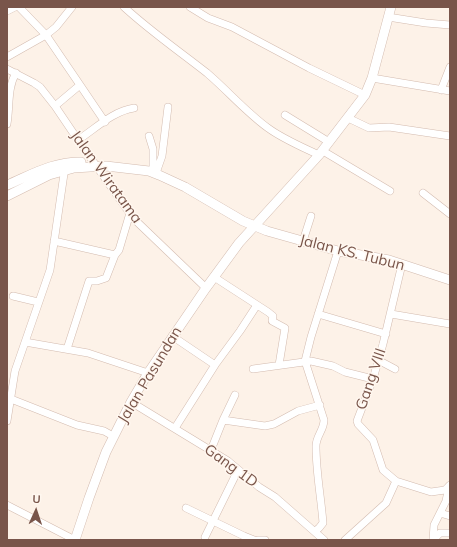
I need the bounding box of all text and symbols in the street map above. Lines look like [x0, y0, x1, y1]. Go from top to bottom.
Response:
street label: Jalan Wiratama [66, 127, 146, 227]
street label: Jalan KS. Tubun [297, 231, 407, 275]
street label: Jalan Pasundan [114, 324, 186, 426]
street label: Gang VIII [352, 346, 390, 412]
street label: Gang 1D [201, 441, 261, 491]
north arrow [16, 491, 56, 531]
text: U [32, 492, 41, 506]

